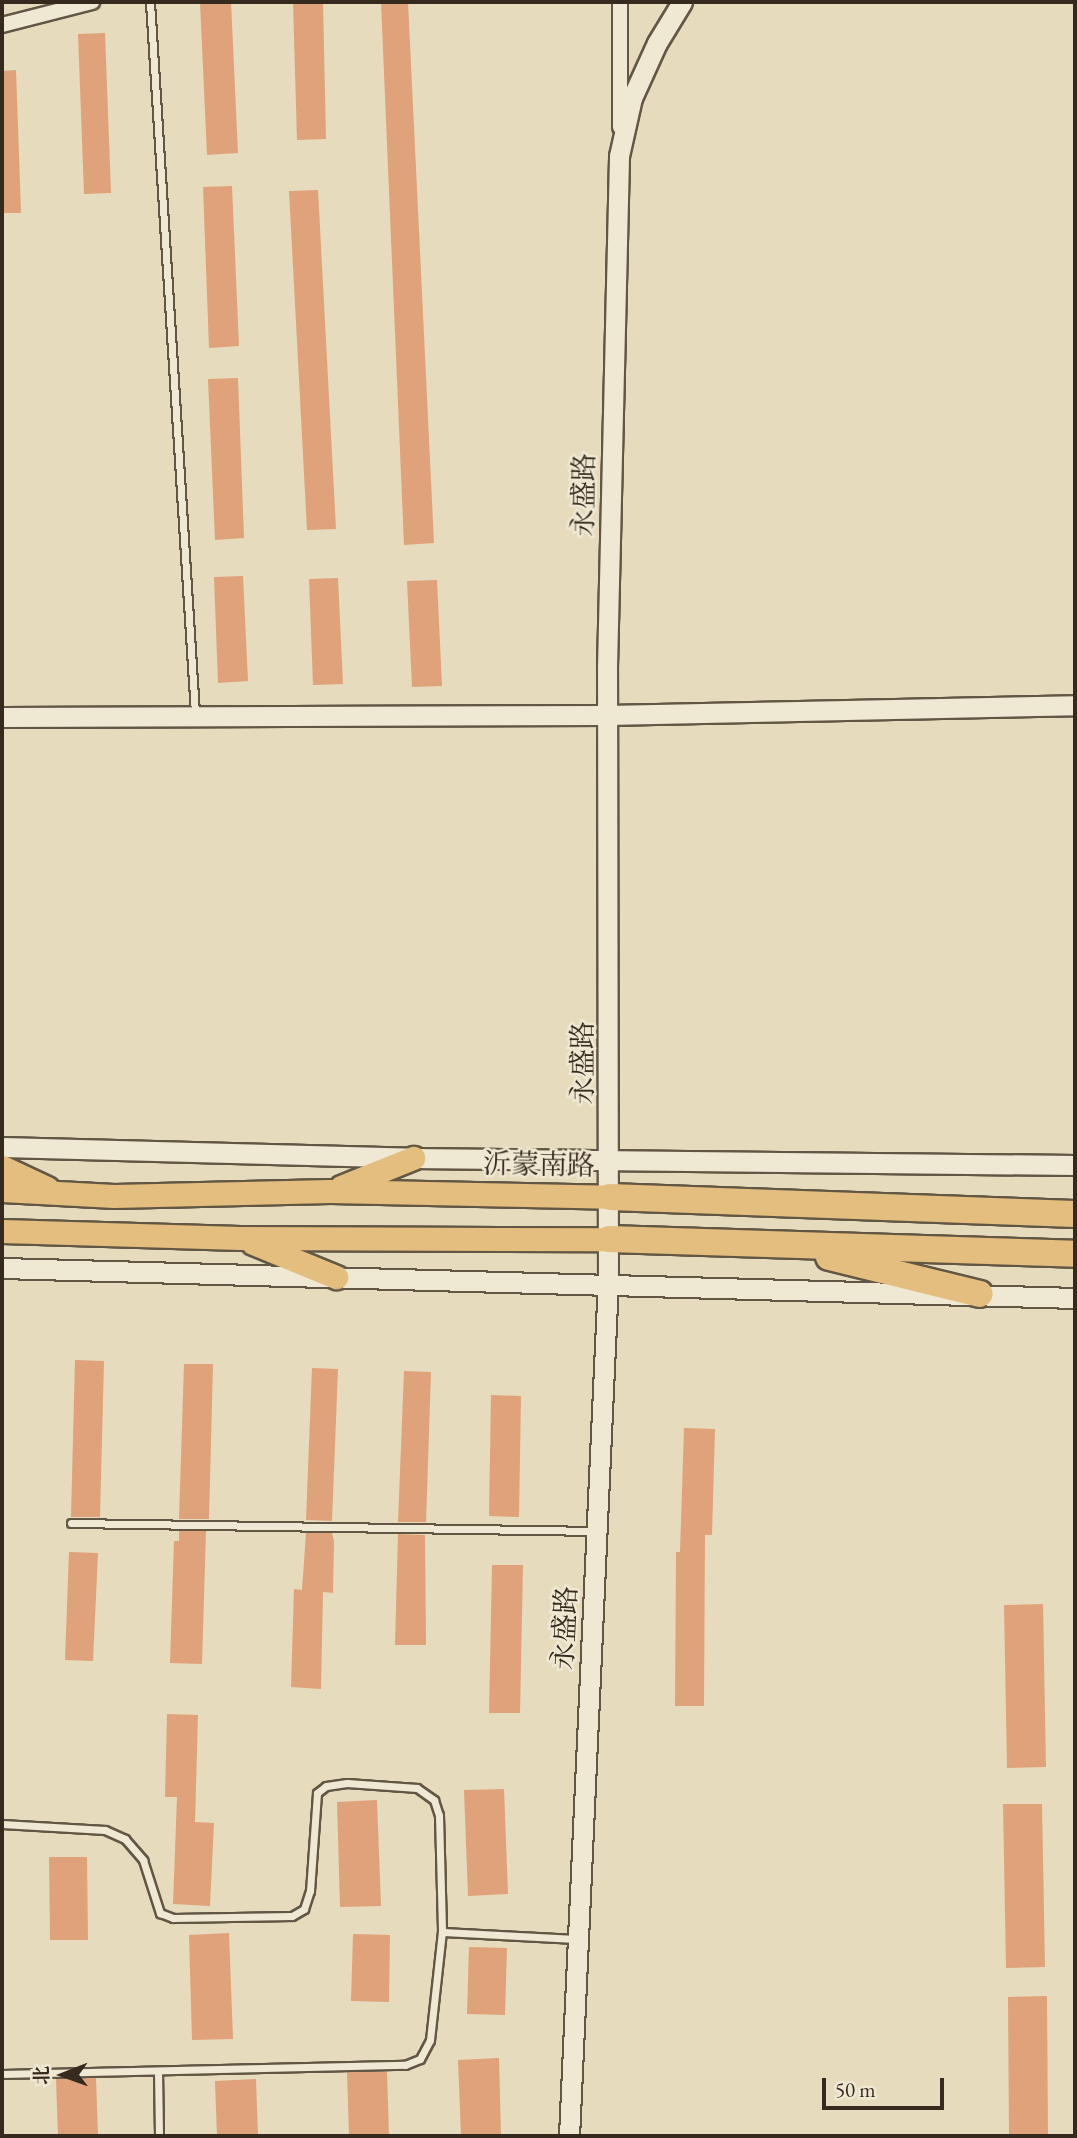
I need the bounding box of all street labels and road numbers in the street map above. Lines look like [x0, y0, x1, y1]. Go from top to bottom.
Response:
street label: 永盛路 [565, 453, 601, 537]
street label: 永盛路 [565, 1021, 599, 1105]
street label: 沂蒙南路 [483, 1146, 595, 1182]
street label: 永盛路 [545, 1585, 583, 1671]

